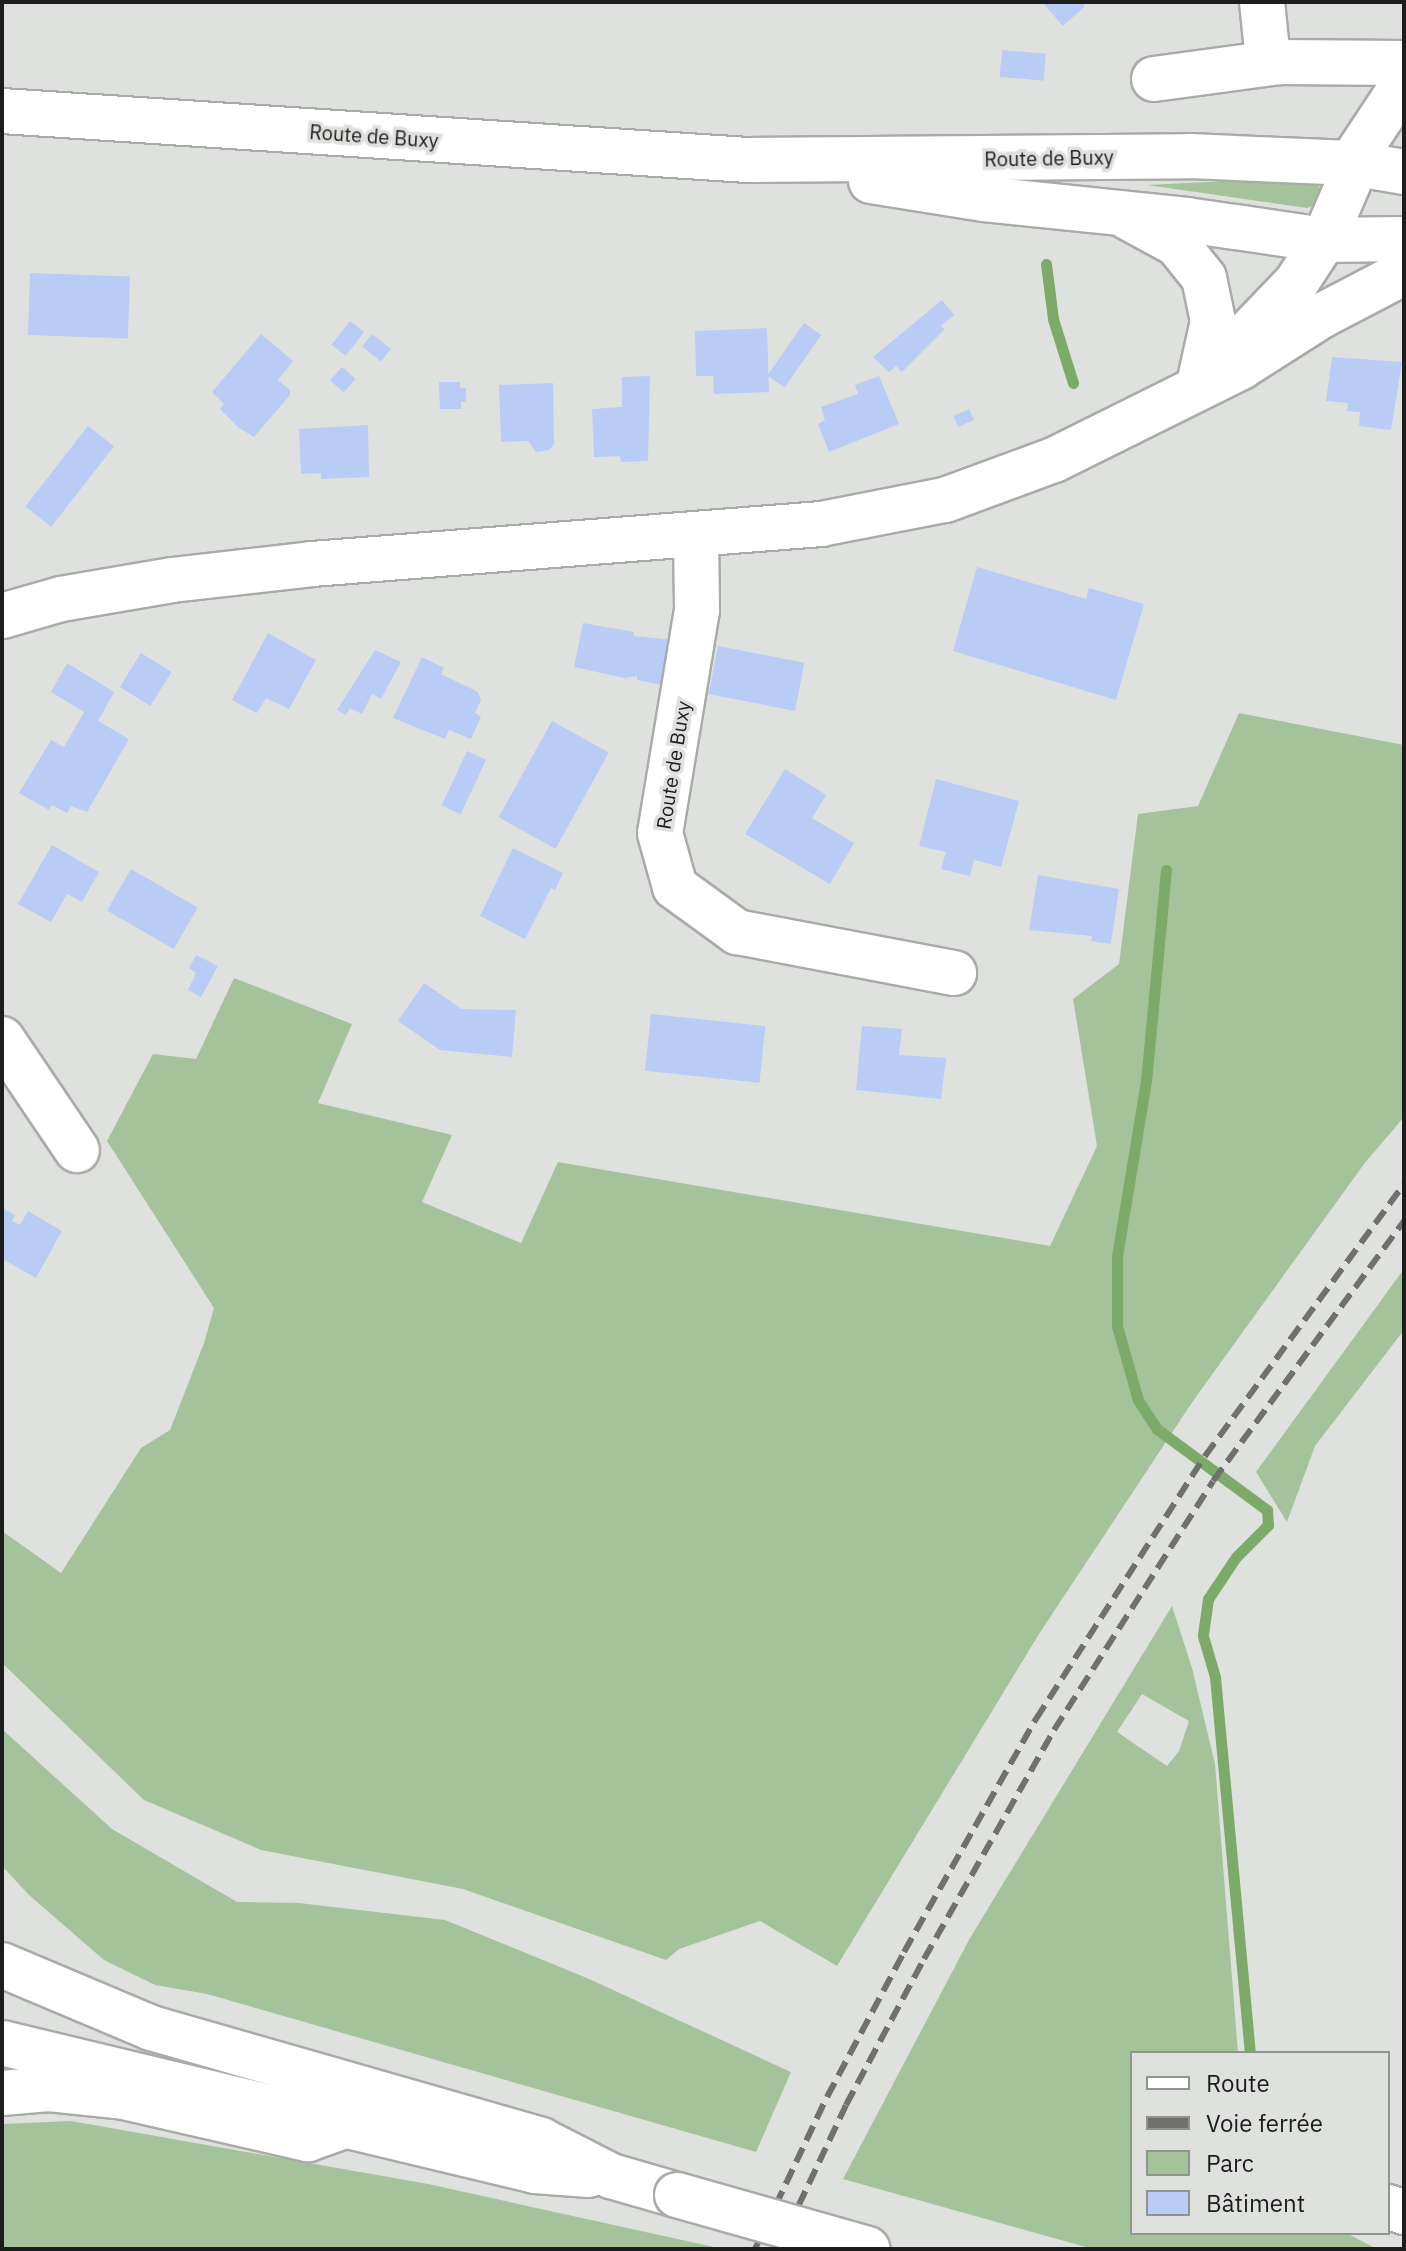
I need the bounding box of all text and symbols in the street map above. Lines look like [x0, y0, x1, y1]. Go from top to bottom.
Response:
street label: Route de Buxy [309, 120, 439, 152]
street label: Route de Buxy [984, 145, 1114, 171]
street label: Route de Buxy [651, 699, 695, 831]
legend [1130, 2051, 1390, 2235]
text: Route [1206, 2067, 1270, 2099]
text: Voie ferrée [1206, 2107, 1323, 2139]
text: Parc [1206, 2147, 1254, 2179]
text: Bâtiment [1206, 2187, 1305, 2219]

